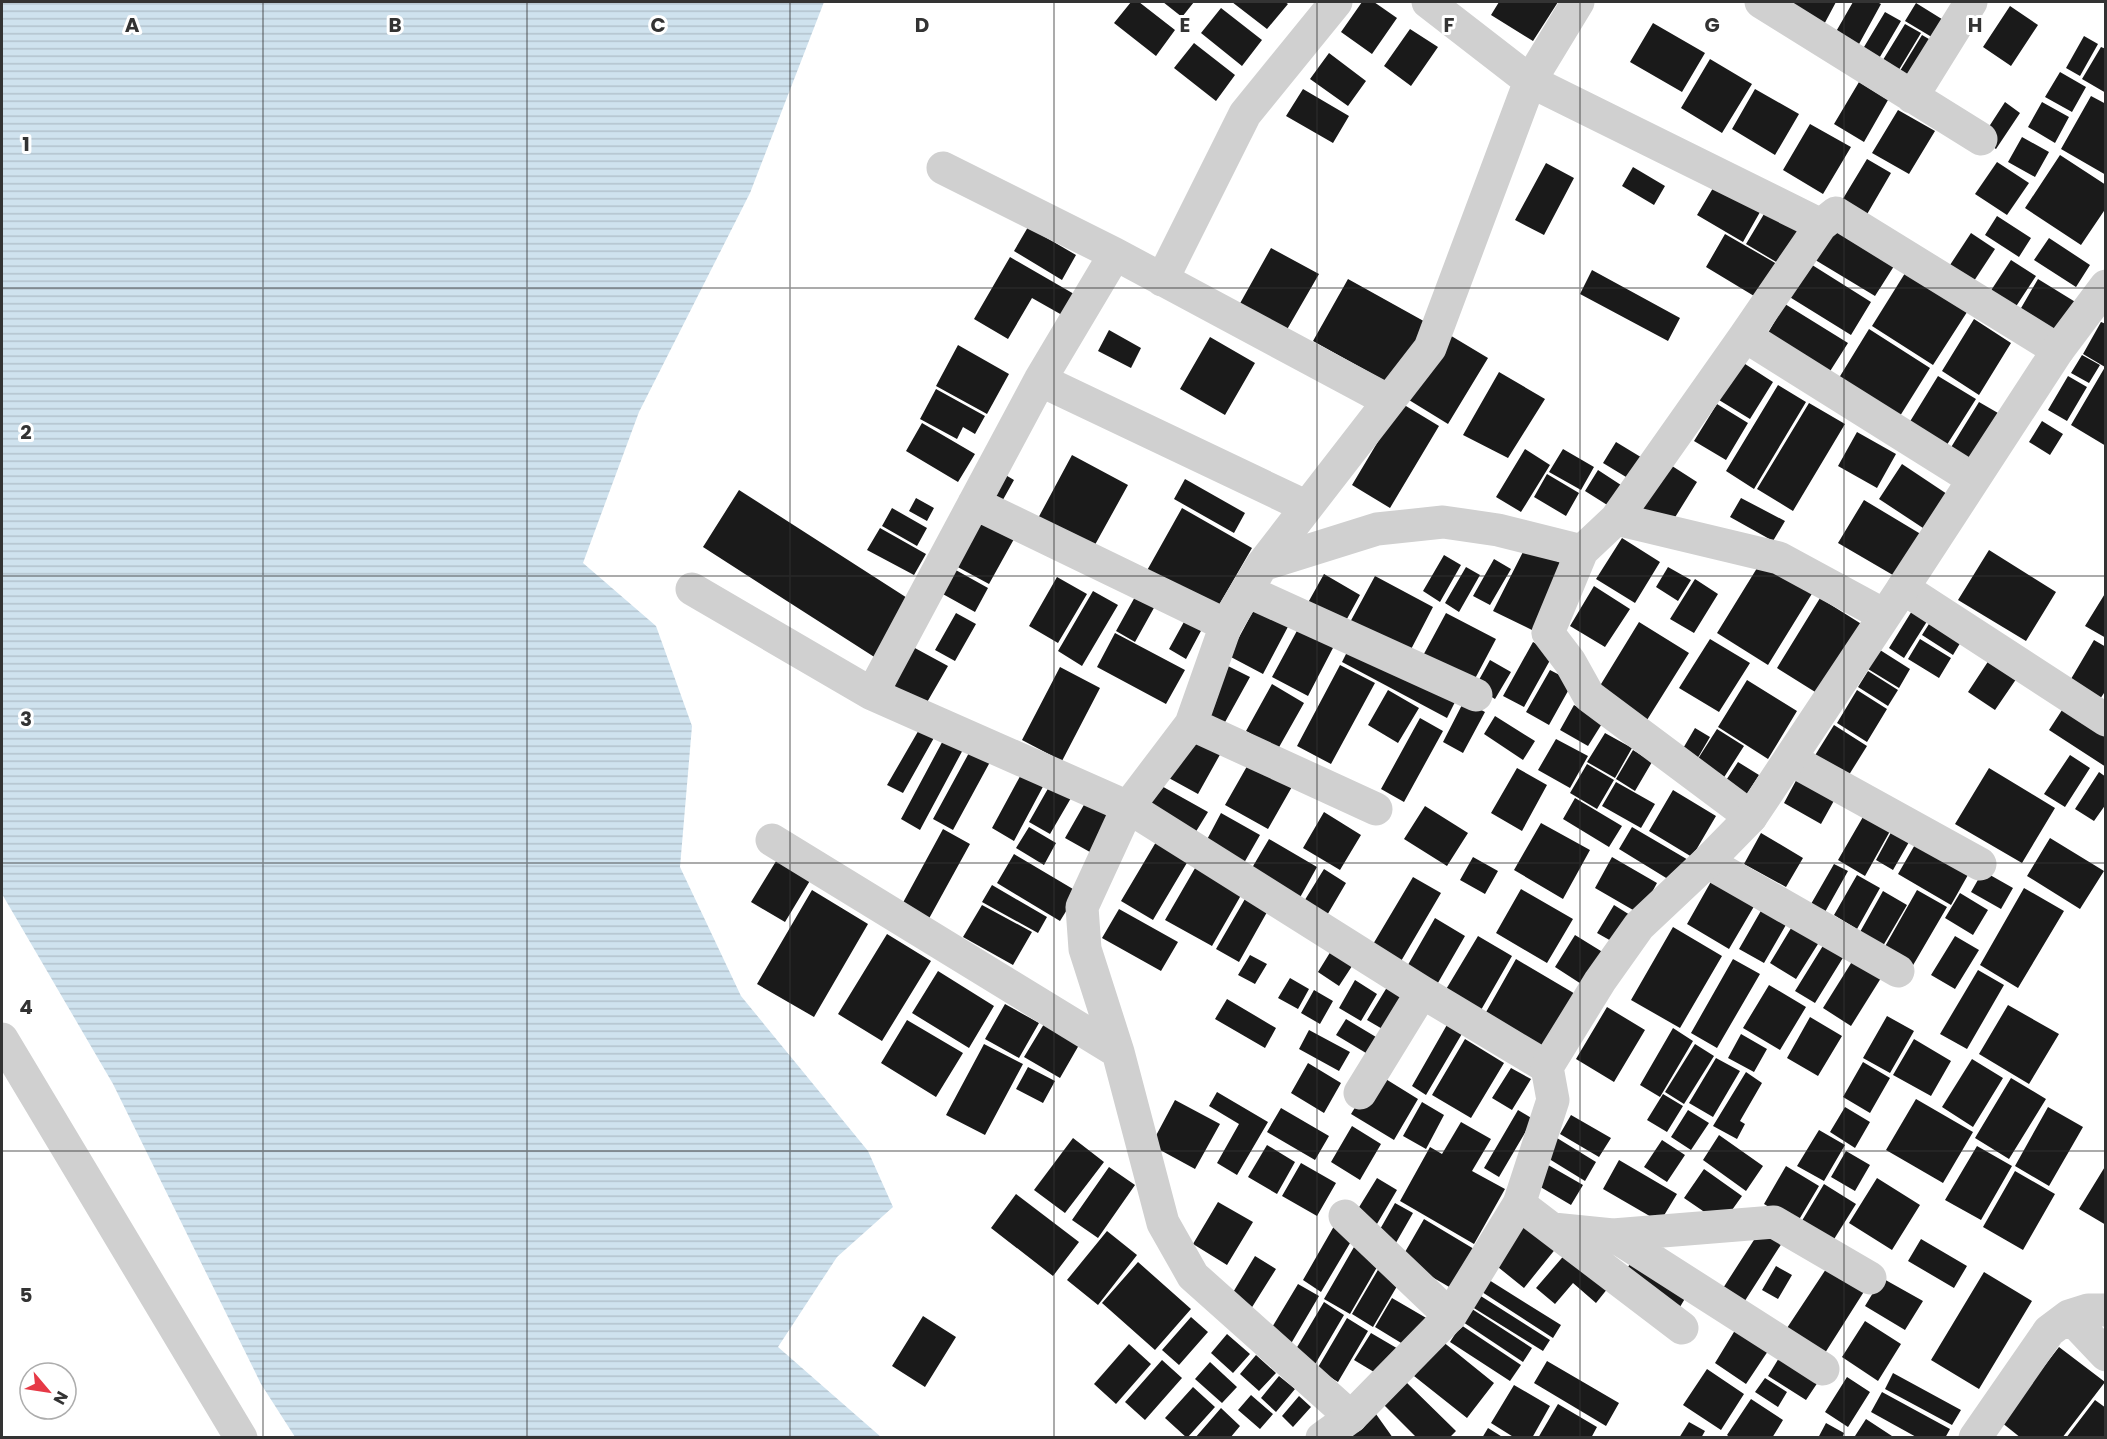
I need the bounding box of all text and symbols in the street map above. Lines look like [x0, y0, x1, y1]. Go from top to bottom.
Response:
text: A [125, 11, 140, 39]
text: B [388, 11, 402, 39]
text: C [650, 11, 666, 39]
text: D [915, 11, 929, 39]
text: E [1180, 11, 1190, 39]
text: F [1444, 11, 1455, 39]
text: G [1704, 11, 1720, 39]
text: H [1968, 11, 1982, 39]
text: 1 [22, 130, 30, 158]
text: 2 [20, 418, 32, 446]
text: 3 [20, 705, 32, 733]
text: 4 [19, 993, 33, 1021]
text: 5 [20, 1281, 33, 1309]
north arrow [18, 1361, 78, 1421]
text: N [48, 1387, 74, 1409]

